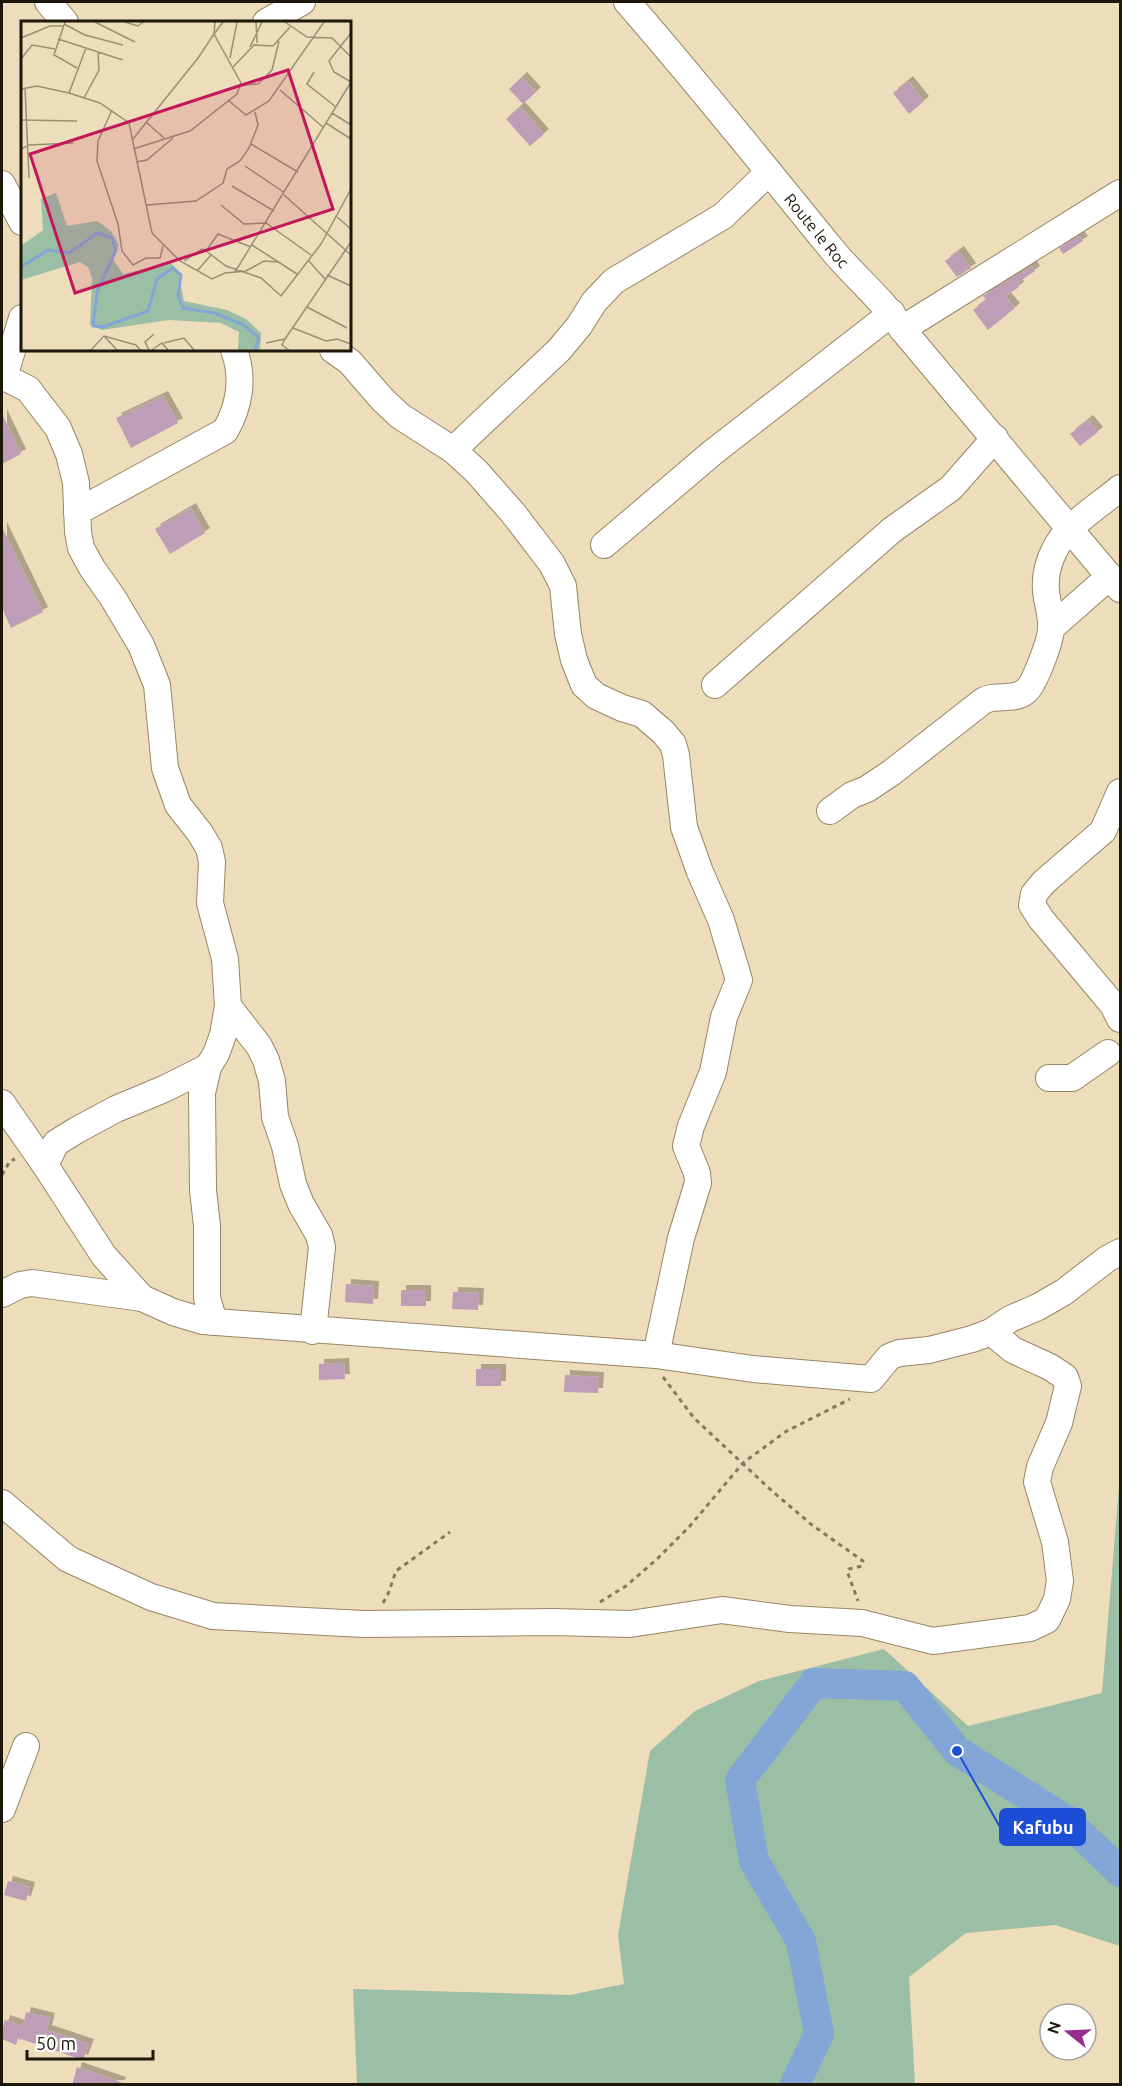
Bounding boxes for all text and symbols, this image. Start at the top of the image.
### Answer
inset map [21,21,351,351]
street label: Route le Roc [781,190,853,272]
callout: Kafubu [1000,1809,1085,1845]
text: Kafubu [1013,1817,1073,1837]
north arrow [1038,2002,1098,2062]
text: N [1043,2019,1064,2036]
scale bar [27,2023,153,2061]
text: 50 m [36,2033,76,2053]

